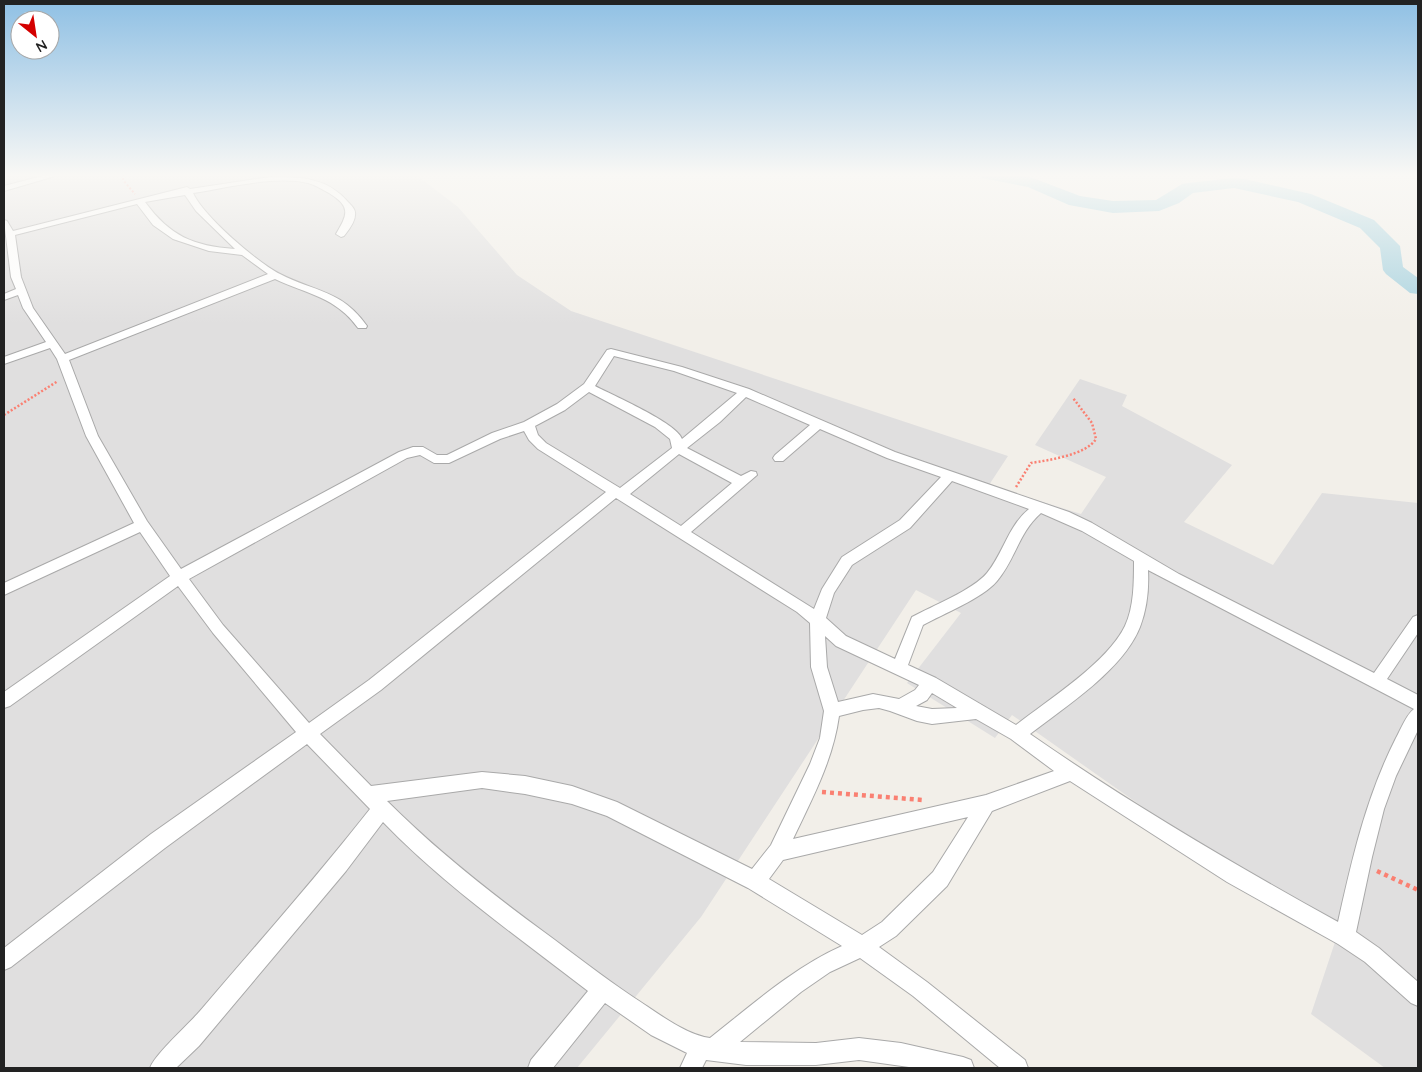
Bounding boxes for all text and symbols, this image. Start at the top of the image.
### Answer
north arrow [10,10,60,60]
text: N [33,36,50,57]

